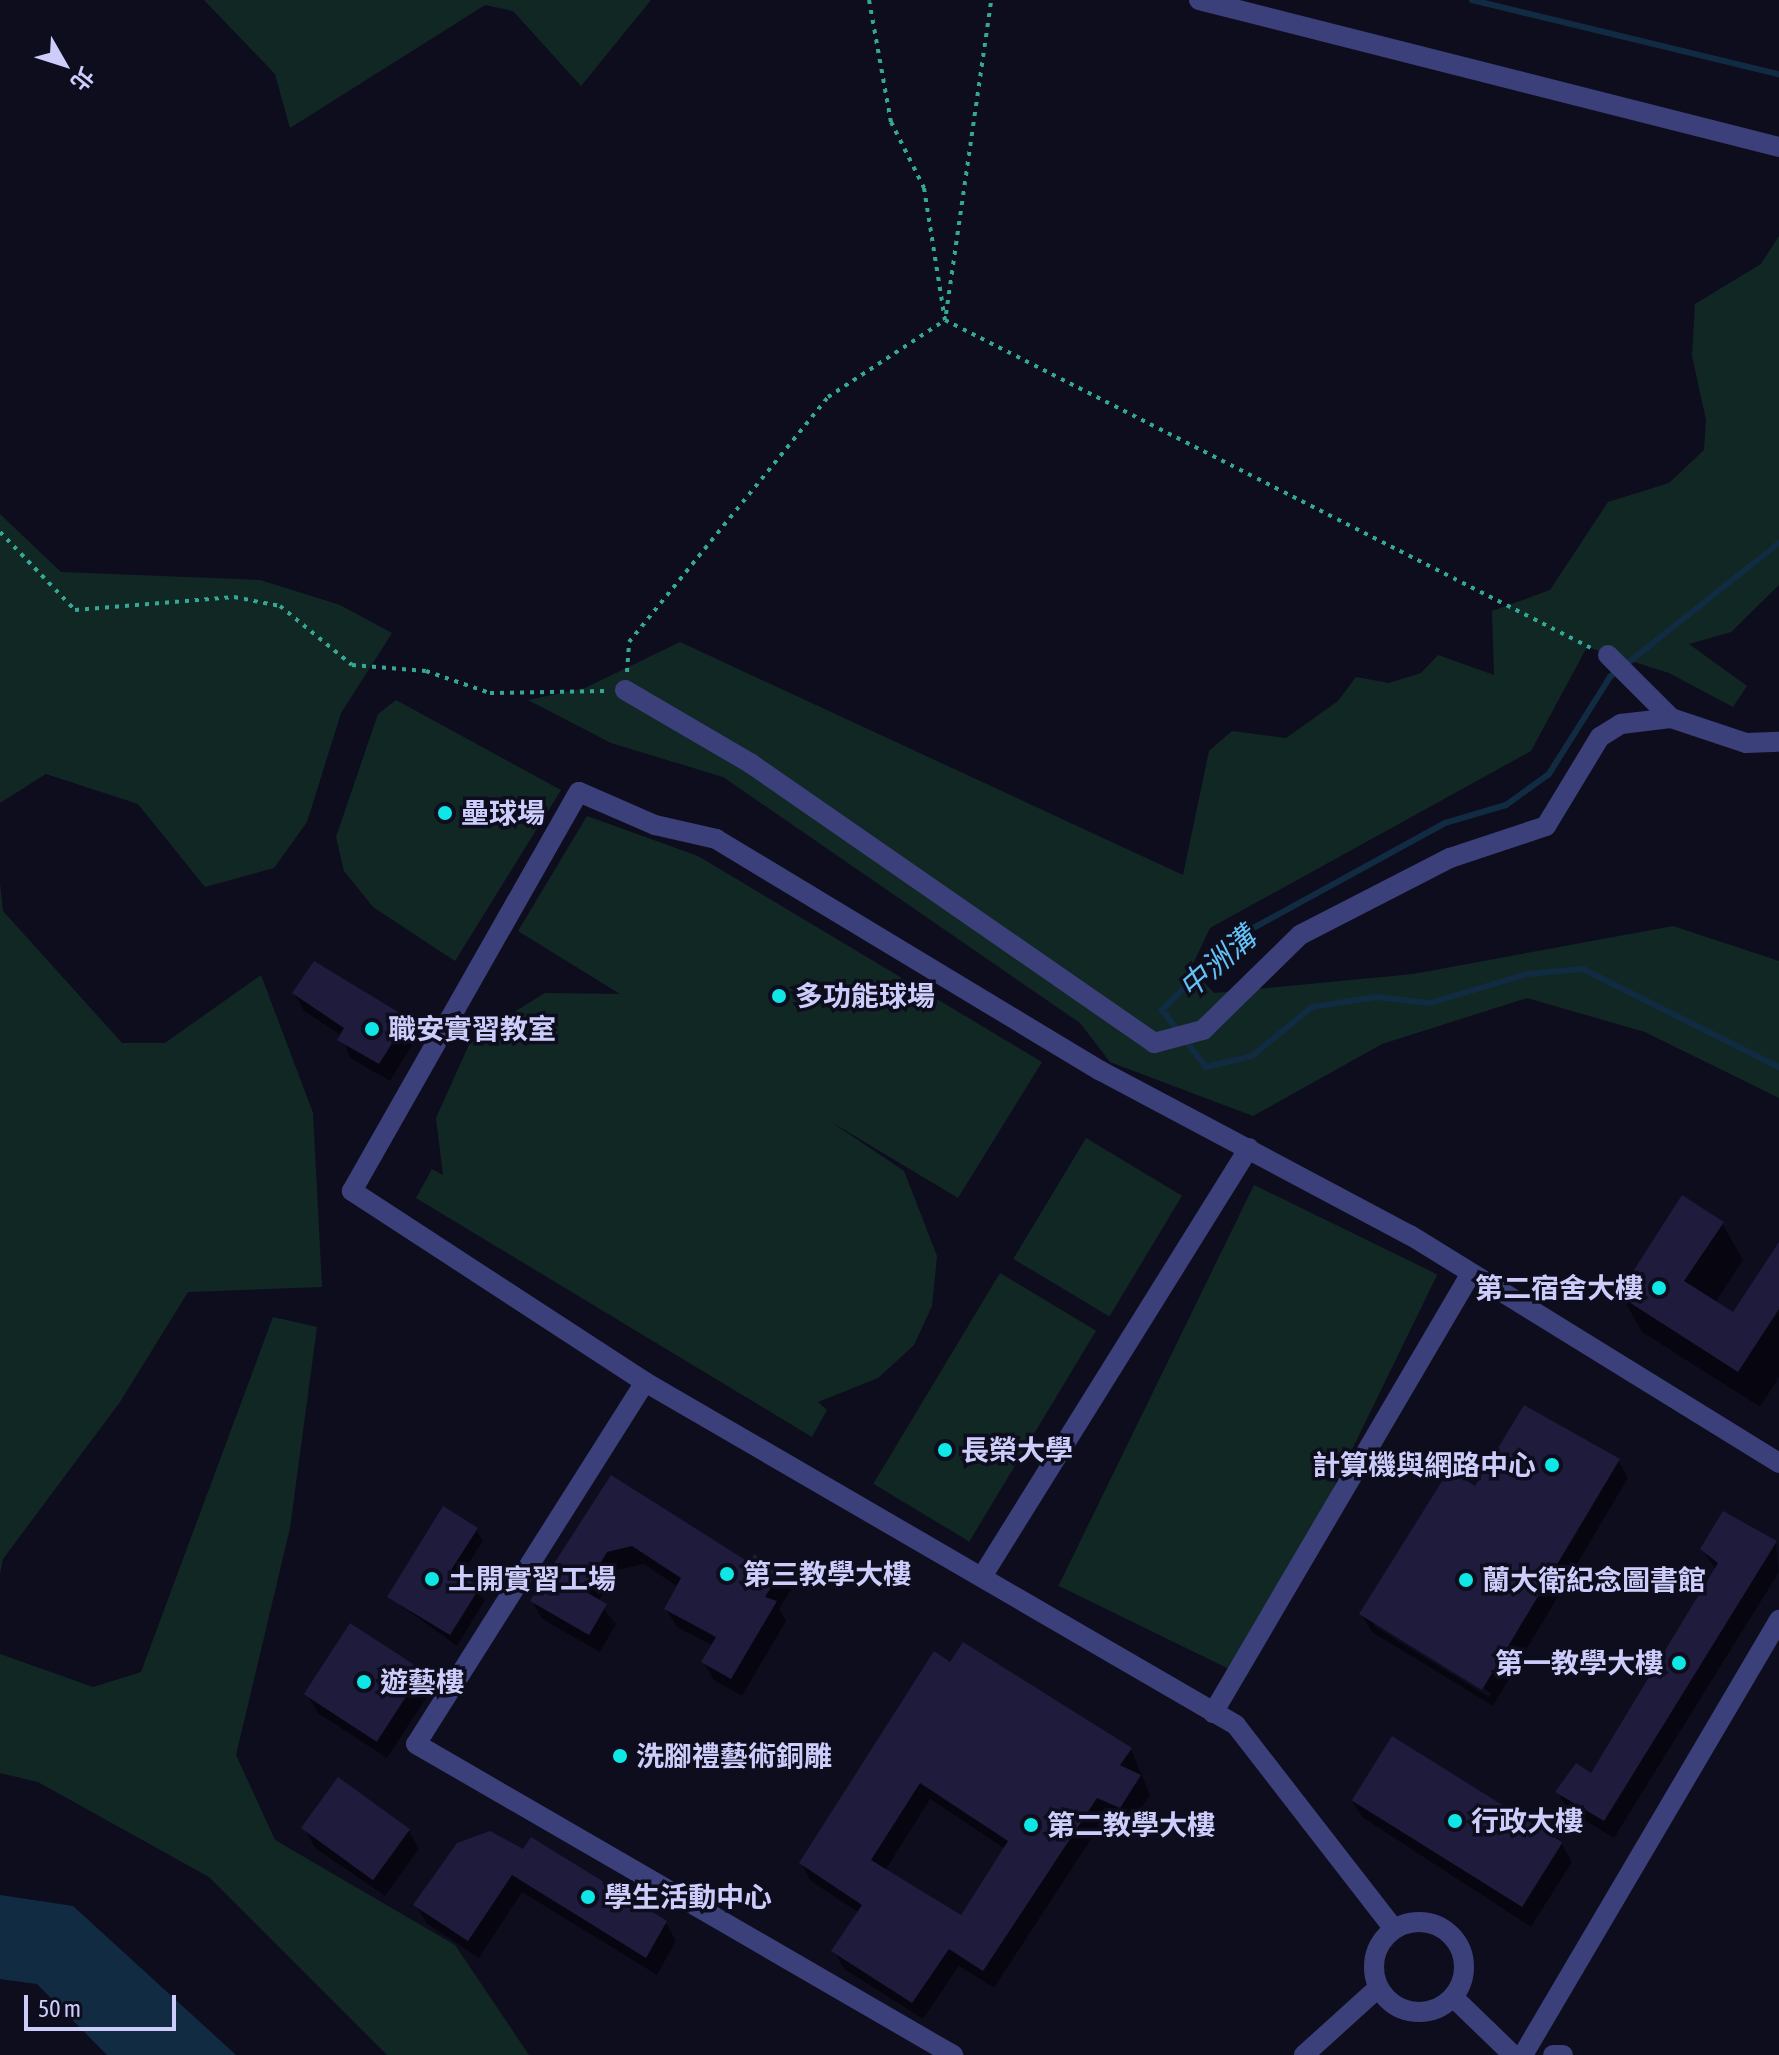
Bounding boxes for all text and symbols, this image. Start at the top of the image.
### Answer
north arrow [24,24,104,104]
text: 北 [66,62,100,96]
place label: 壘球場 [461,796,545,830]
marker: 壘球場 [436,804,454,822]
water label: 中洲溝 [1171,919,1263,1005]
place label: 多功能球場 [795,979,935,1013]
marker: 多功能球場 [770,987,788,1005]
place label: 職安實習教室 [388,1012,556,1046]
marker: 職安實習教室 [363,1020,381,1038]
place label: 第二宿舍大樓 [1475,1271,1643,1305]
marker: 第二宿舍大樓 [1650,1279,1668,1297]
place label: 長榮大學 [961,1433,1073,1467]
marker: 長榮大學 [936,1441,954,1459]
place label: 計算機與網路中心 [1312,1448,1536,1482]
marker: 計算機與網路中心 [1543,1456,1561,1474]
place label: 第三教學大樓 [743,1557,911,1591]
place label: 土開實習工場 [448,1562,616,1596]
place label: 蘭大衛紀念圖書館 [1482,1563,1706,1597]
marker: 第三教學大樓 [718,1565,736,1583]
marker: 土開實習工場 [423,1570,441,1588]
marker: 蘭大衛紀念圖書館 [1457,1571,1475,1589]
place label: 第一教學大樓 [1495,1646,1663,1680]
marker: 第一教學大樓 [1670,1654,1688,1672]
place label: 遊藝樓 [380,1665,464,1699]
marker: 遊藝樓 [355,1673,373,1691]
place label: 洗腳禮藝術銅雕 [636,1739,832,1773]
marker: 洗腳禮藝術銅雕 [611,1747,629,1765]
place label: 行政大樓 [1471,1804,1583,1838]
place label: 第二教學大樓 [1047,1808,1215,1842]
marker: 行政大樓 [1446,1812,1464,1830]
marker: 第二教學大樓 [1022,1816,1040,1834]
place label: 學生活動中心 [604,1880,772,1914]
marker: 學生活動中心 [579,1888,597,1906]
scale bar [28,1979,180,2029]
text: 50 m [38,1995,81,2022]

